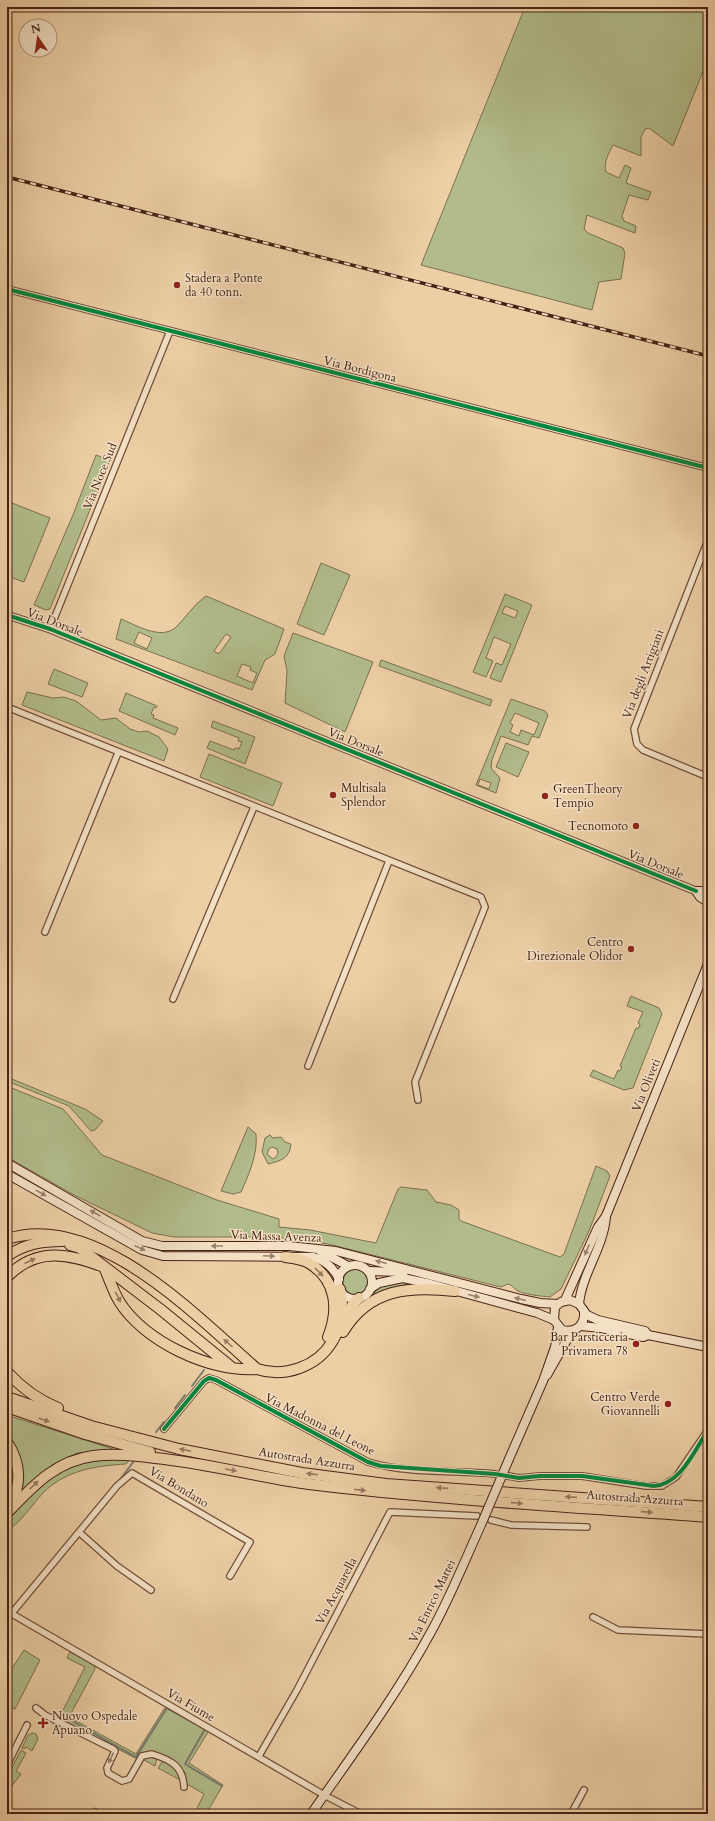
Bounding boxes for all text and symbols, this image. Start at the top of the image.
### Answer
north arrow [18,18,58,58]
text: N [30,20,43,37]
place label: Stadera a Ponte da 40 tonn. [185,270,263,300]
marker: Stadera a Ponte da 40 tonn. [172,280,182,290]
street label: Via Bordigona [322,352,399,386]
street label: Via Noce Sud [79,440,121,512]
street label: Via Dorsale [25,604,85,640]
street label: Via degli Artigiani [619,627,668,721]
street label: Via Dorsale [326,724,386,760]
place label: Multisala Splendor [341,780,387,810]
place label: GreenTheory Tempio [553,781,623,811]
marker: Multisala Splendor [328,790,338,800]
marker: GreenTheory Tempio [540,791,550,801]
place label: Tecnomoto [568,818,629,834]
marker: Tecnomoto [631,821,641,831]
street label: Via Dorsale [626,846,686,882]
place label: Centro Direzionale Olidor [527,934,624,964]
marker: Centro Direzionale Olidor [626,944,636,954]
street label: Via Oliveti [628,1055,664,1114]
one-way arrow [35,1190,47,1197]
one-way arrow [89,1210,101,1217]
street label: Via Massa Avenza [230,1226,323,1246]
one-way arrow [210,1243,223,1249]
one-way arrow [584,1244,590,1256]
one-way arrow [135,1245,146,1251]
one-way arrow [263,1252,275,1259]
one-way arrow [25,1258,36,1264]
one-way arrow [374,1258,387,1264]
one-way arrow [314,1267,324,1277]
one-way arrow [115,1291,121,1303]
one-way arrow [468,1294,481,1300]
one-way arrow [514,1295,526,1301]
place label: Bar Parsticceria Privamera 78 [550,1329,629,1359]
one-way arrow [223,1339,233,1348]
marker: Bar Parsticceria Privamera 78 [631,1339,641,1349]
street label: Via Madonna del Leone [262,1389,378,1459]
place label: Centro Verde Giovannelli [590,1389,661,1419]
marker: Centro Verde Giovannelli [663,1399,673,1409]
one-way arrow [38,1417,50,1423]
street label: Autostrada Azzurra [258,1443,357,1475]
one-way arrow [179,1447,191,1453]
street label: Via Bondano [146,1463,212,1511]
one-way arrow [225,1467,237,1473]
one-way arrow [306,1471,318,1478]
one-way arrow [30,1481,39,1490]
one-way arrow [436,1484,448,1491]
one-way arrow [354,1487,366,1493]
street label: Autostrada Azzurra [586,1487,685,1509]
one-way arrow [565,1494,577,1501]
one-way arrow [511,1499,523,1506]
one-way arrow [641,1509,653,1516]
street label: Via Acquarella [312,1554,361,1627]
street label: Via Enrico Mattei [405,1556,459,1645]
street label: Via Fiume [164,1685,218,1725]
place label: Nuovo Ospedale Apuano [52,1708,137,1738]
marker: Nuovo Ospedale Apuano [37,1717,49,1729]
one-way arrow [108,1752,114,1764]

